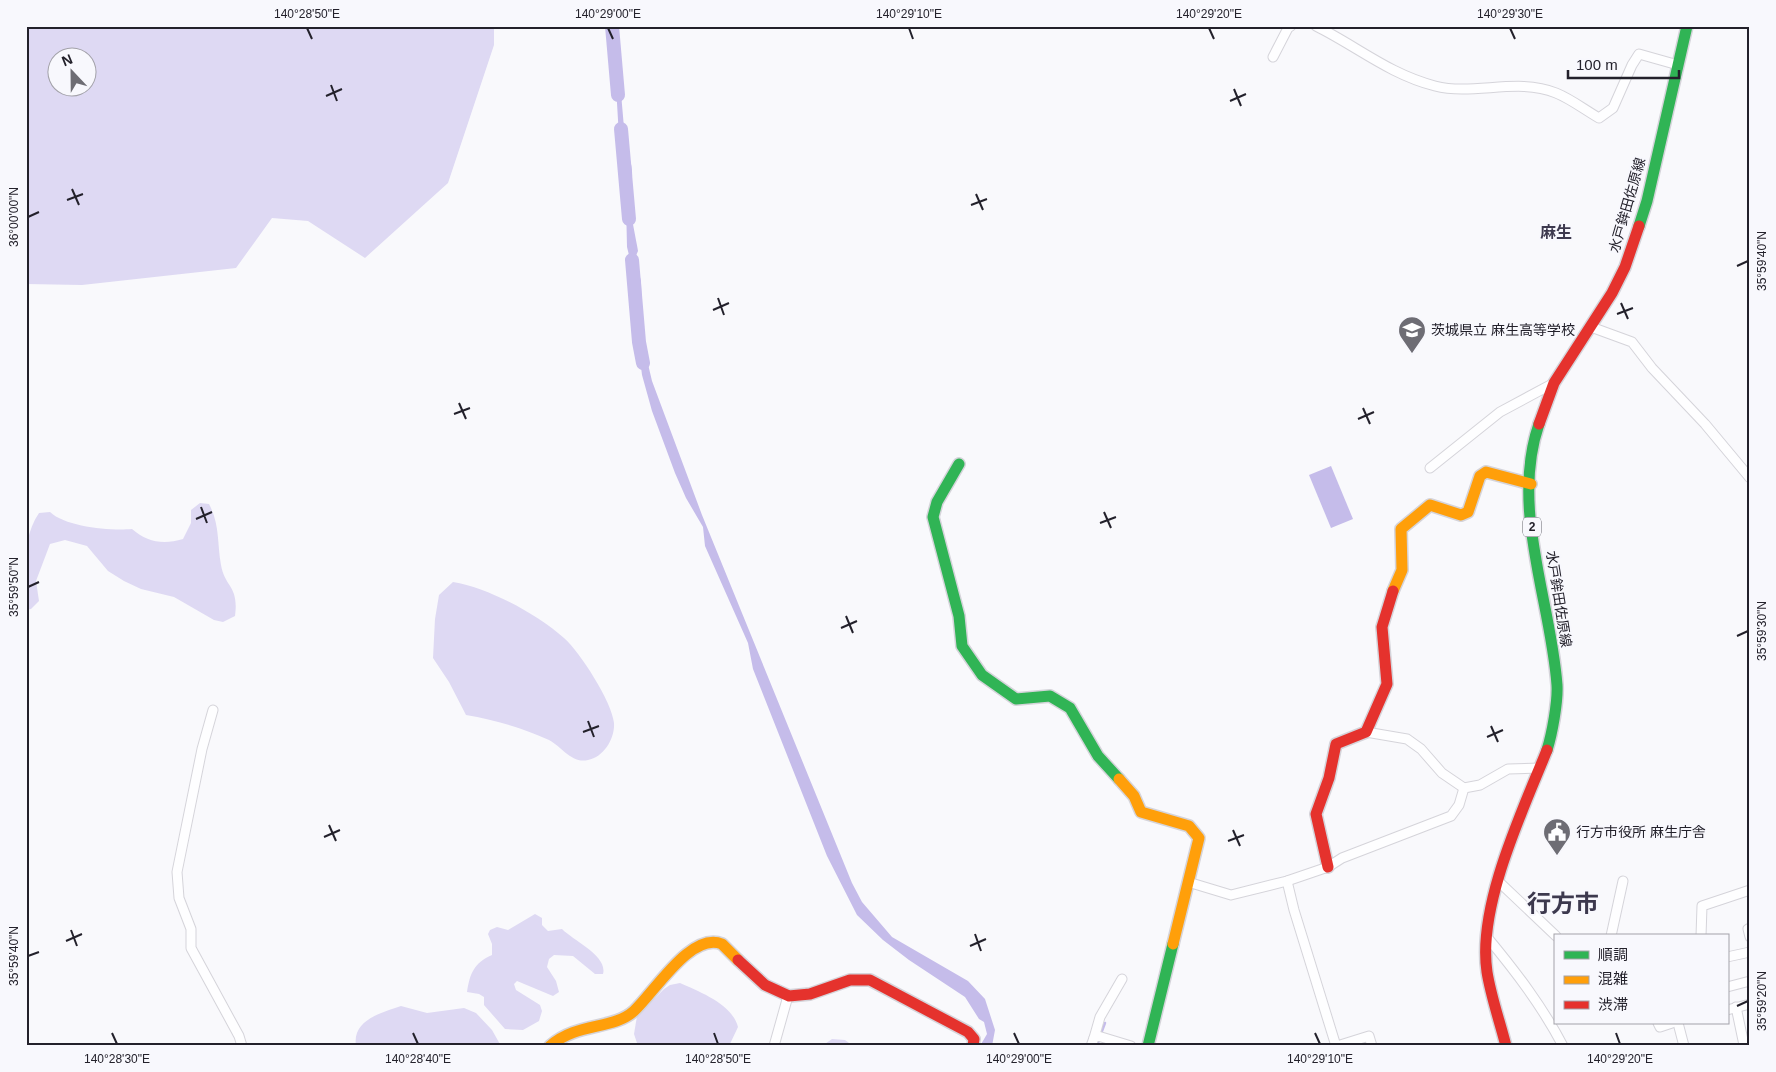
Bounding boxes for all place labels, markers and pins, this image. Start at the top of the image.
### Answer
school or university icon: 茨城県立 麻生高等学校 [1397,315,1427,354]
place label: 茨城県立 麻生高等学校 [1431,322,1575,338]
public building icon: 行方市役所 麻生庁舎 [1542,817,1572,856]
place label: 行方市役所 麻生庁舎 [1576,824,1706,840]

